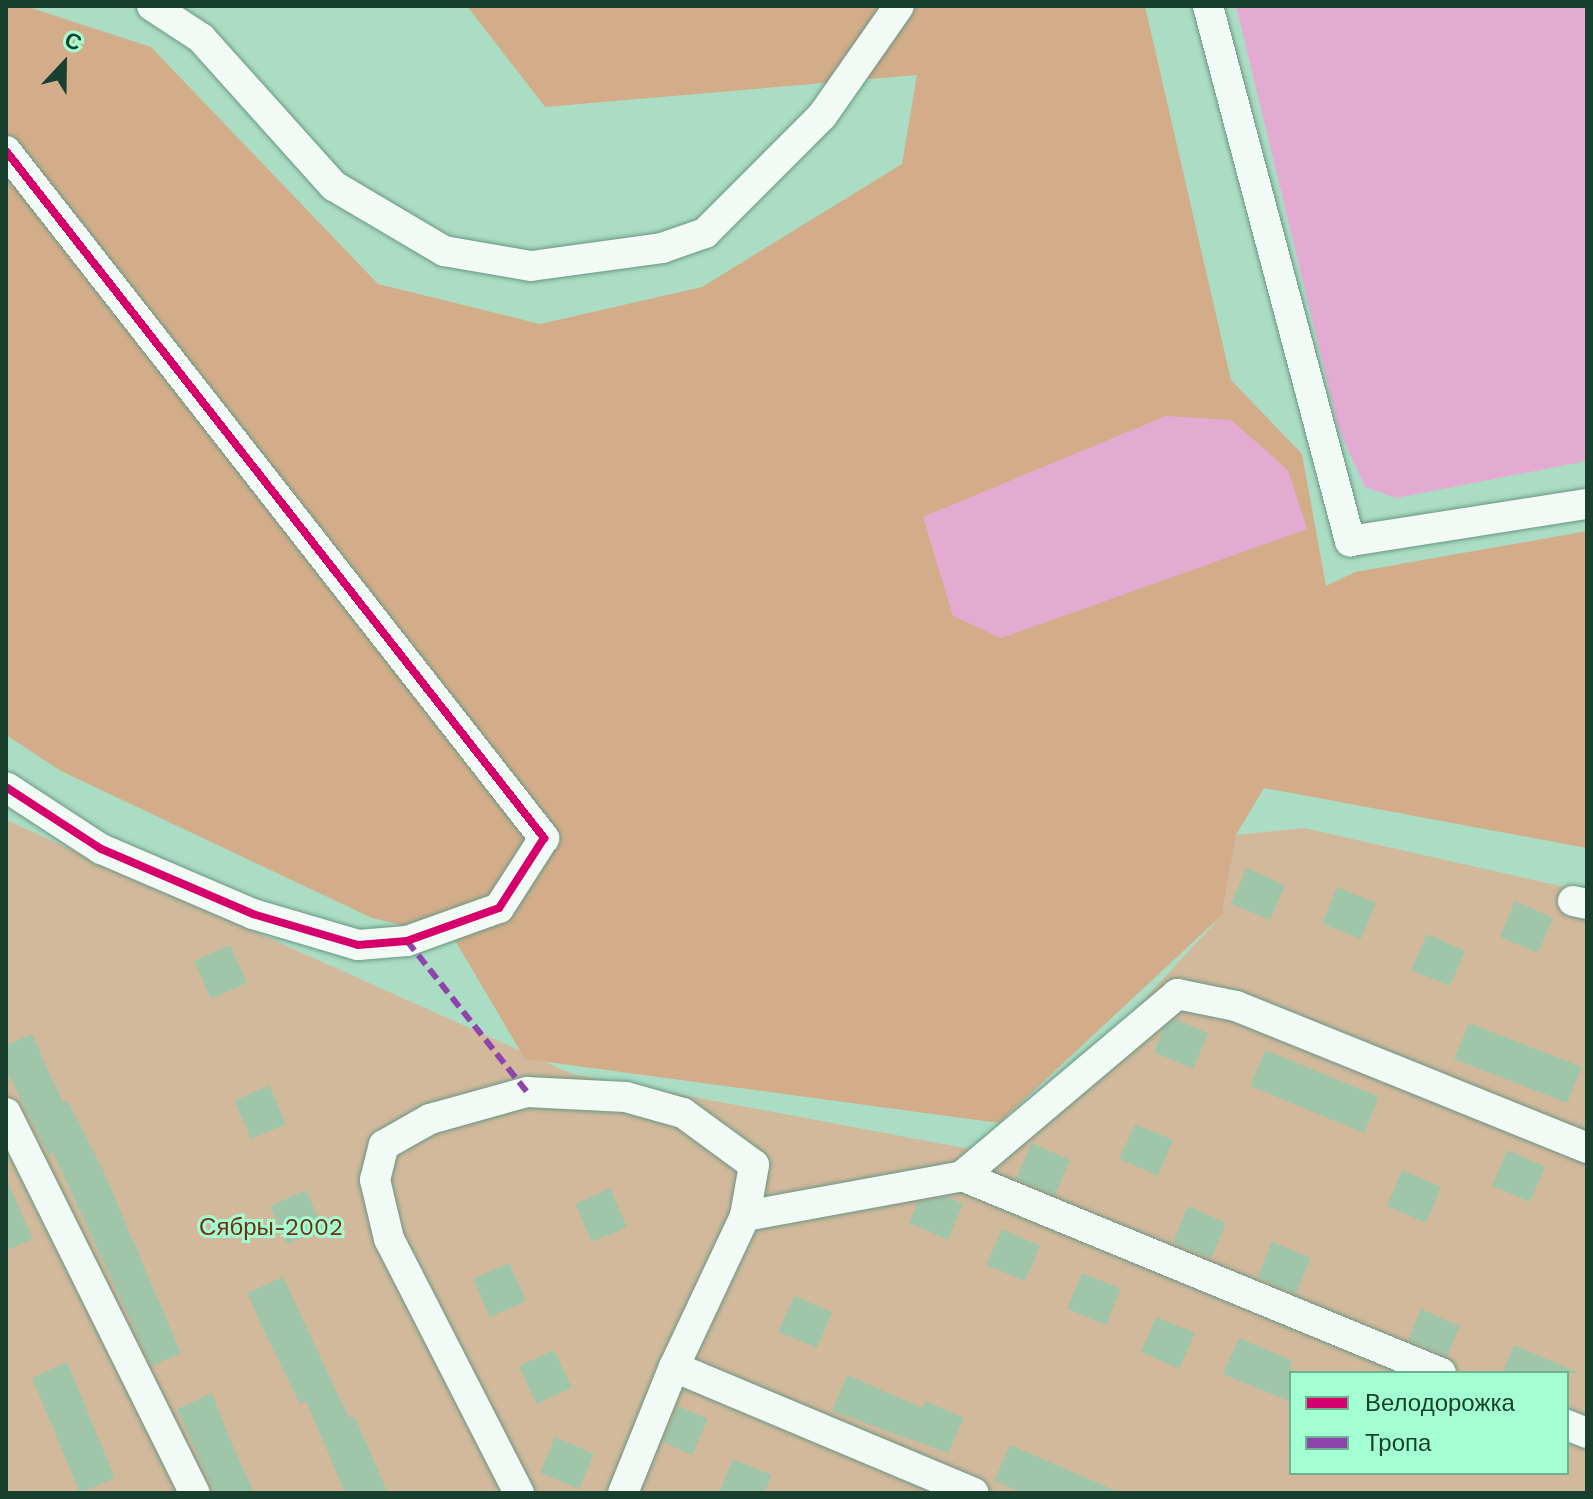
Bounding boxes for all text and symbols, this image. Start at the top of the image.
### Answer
north arrow [24,24,104,104]
text: С [61,27,85,56]
park label: Сябры-2002 [199,1214,343,1242]
legend [1289,1371,1569,1475]
text: Велодорожка [1365,1389,1515,1417]
text: Тропа [1365,1429,1431,1457]

